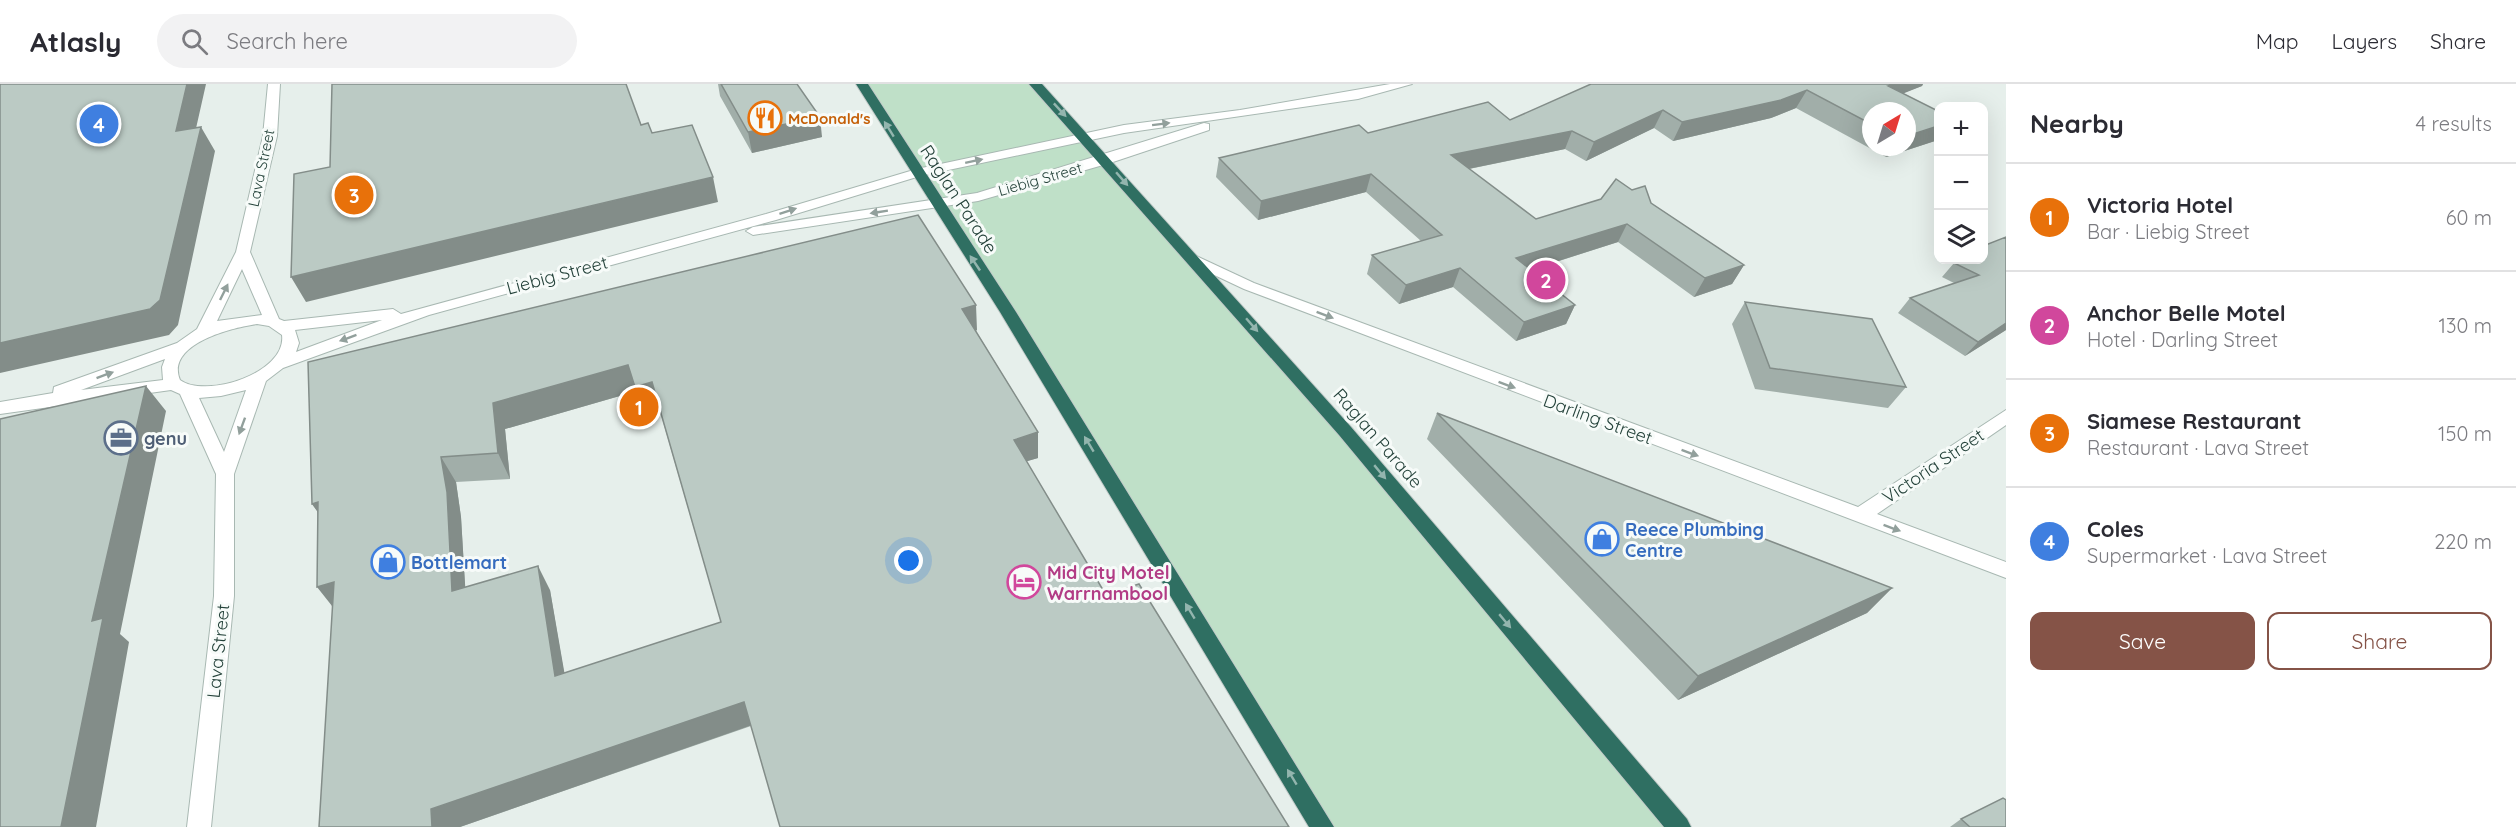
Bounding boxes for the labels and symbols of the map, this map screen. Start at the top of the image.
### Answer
restaurant icon: McDonald's [747,100,783,136]
pin: 4 [80,102,118,147]
one-way arrow [1052,102,1066,116]
north arrow [1862,102,1916,156]
place label: McDonald's [788,109,870,128]
one-way arrow [1152,119,1171,129]
one-way arrow [884,121,895,137]
street label: Lava Street [243,127,279,209]
street label: Raglan Parade [915,140,1003,258]
one-way arrow [965,155,983,165]
street label: Liebig Street [996,158,1084,200]
one-way arrow [1115,171,1128,186]
pin: 3 [334,172,374,218]
one-way arrow [779,206,797,216]
one-way arrow [870,207,889,216]
street label: Liebig Street [504,250,610,300]
one-way arrow [969,256,981,272]
pin: 2 [1526,258,1566,302]
one-way arrow [219,283,228,300]
one-way arrow [1316,311,1334,321]
one-way arrow [1245,317,1258,332]
one-way arrow [339,334,357,344]
one-way arrow [96,369,114,379]
one-way arrow [1498,380,1516,390]
street label: Raglan Parade [1328,383,1428,493]
pin: 1 [620,384,658,430]
street label: Darling Street [1540,389,1656,449]
one-way arrow [236,417,246,435]
office icon: genu [103,420,139,456]
street label: Victoria Street [1878,424,1988,508]
place label: genu [144,427,187,450]
one-way arrow [1083,436,1094,452]
one-way arrow [1681,448,1699,458]
one-way arrow [1373,464,1386,479]
place label: Reece Plumbing Centre [1625,518,1764,562]
shop icon: Reece Plumbing Centre [1584,521,1620,557]
one-way arrow [1884,524,1902,534]
shop icon: Bottlemart [370,544,406,580]
your location [894,546,923,575]
place label: Bottlemart [411,551,507,574]
place label: Mid City Motel Warrnambool [1047,561,1170,605]
hotel icon: Mid City Motel Warrnambool [1006,564,1042,600]
street label: Lava Street [202,603,234,699]
one-way arrow [1185,603,1196,619]
one-way arrow [1499,613,1512,629]
one-way arrow [1286,769,1297,785]

